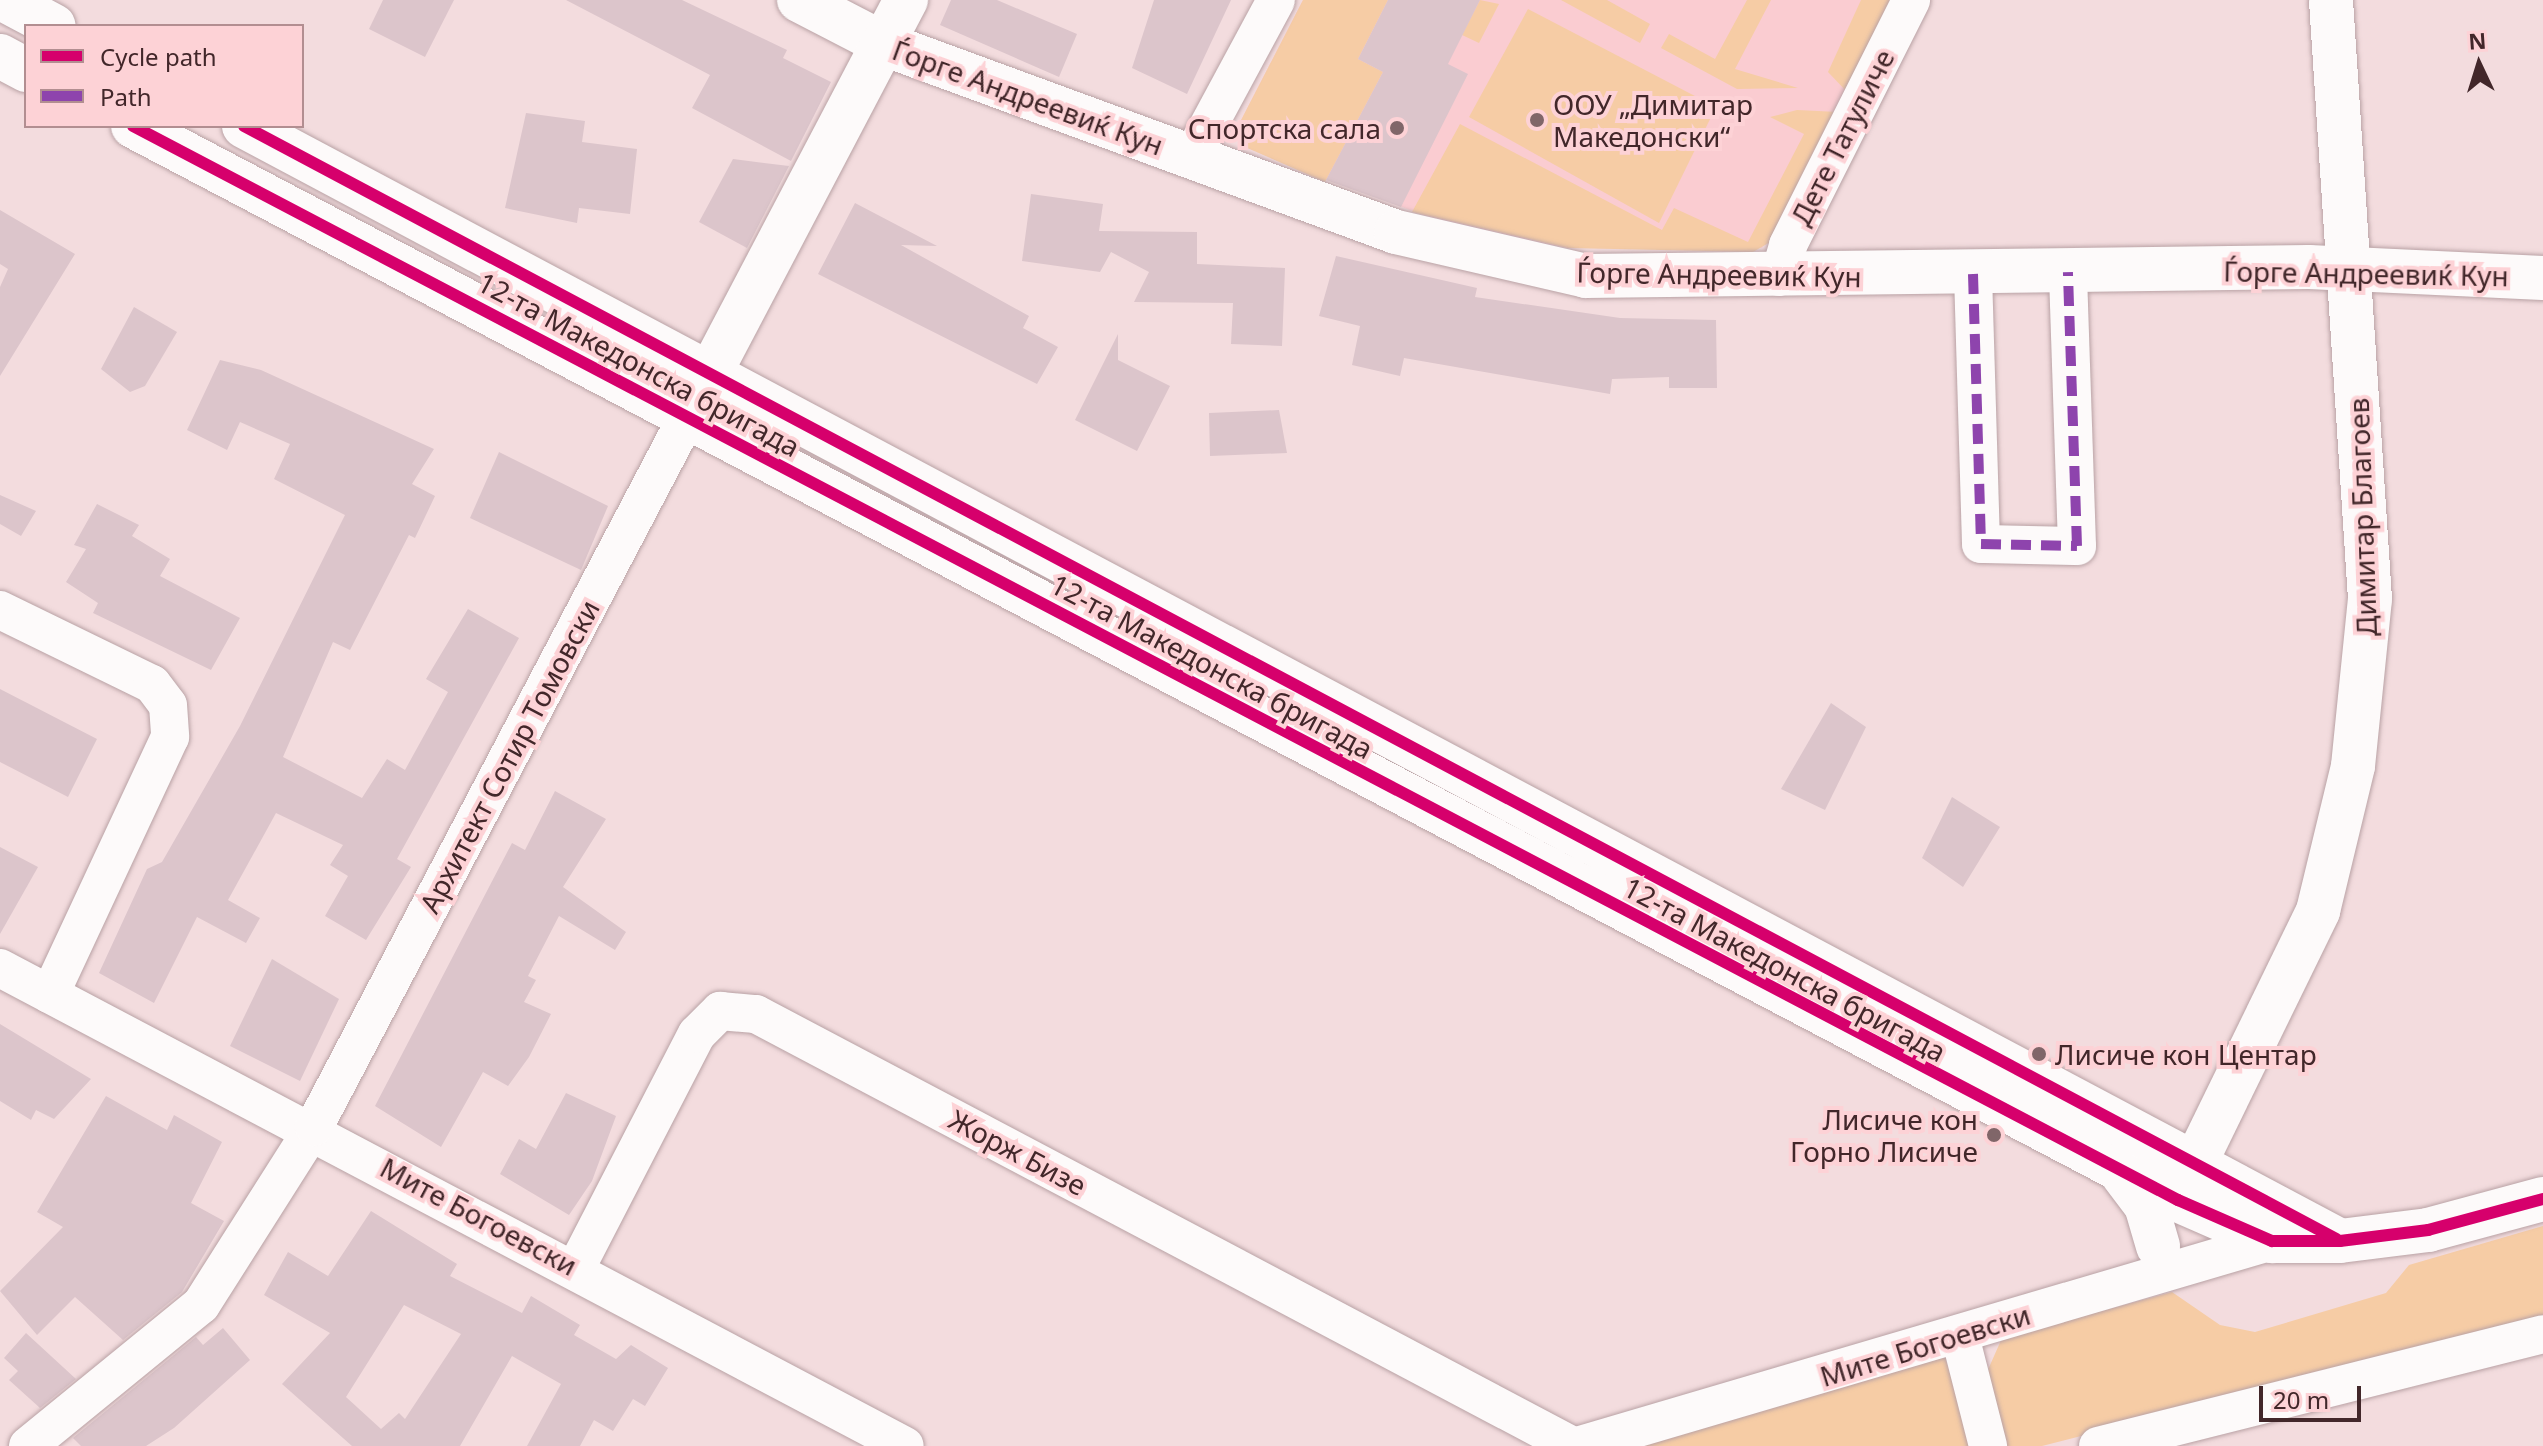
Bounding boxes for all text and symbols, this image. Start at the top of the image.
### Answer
legend [24,24,304,128]
north arrow [2439,24,2519,104]
text: N [2467,24,2487,56]
street label: Ѓорге Андреевиќ Кун [888,32,1168,162]
text: Cycle path [100,40,217,73]
street label: Дете Татуличе [1783,44,1901,230]
text: Path [100,80,151,113]
place label: ООУ „Димитар Македонски“ [1553,87,1753,153]
place label: Спортска сала [1188,111,1381,145]
marker: ООУ „Димитар Македонски“ [1528,111,1546,129]
marker: Спортска сала [1388,119,1406,137]
street label: Ѓорге Андреевиќ Кун [2223,254,2509,292]
street label: Ѓорге Андреевиќ Кун [1576,255,1862,293]
street label: 12-та Македонска бригада [472,265,806,463]
street label: Димитар Благоев [2341,397,2383,637]
street label: 12-та Македонска бригада [1045,567,1379,765]
street label: Архитект Сотир Томовски [412,594,606,918]
street label: 12-та Македонска бригада [1618,870,1952,1068]
place label: Лисиче кон Центар [2055,1037,2317,1071]
marker: Лисиче кон Центар [2030,1045,2048,1063]
street label: Жорж Бизе [944,1102,1092,1202]
place label: Лисиче кон Горно Лисиче [1790,1102,1978,1168]
marker: Лисиче кон Горно Лисиче [1985,1126,2003,1144]
street label: Мите Богоевски [375,1150,583,1282]
street label: Мите Богоевски [1816,1297,2034,1393]
scale bar [2263,1370,2365,1420]
text: 20 m [2273,1383,2329,1416]

